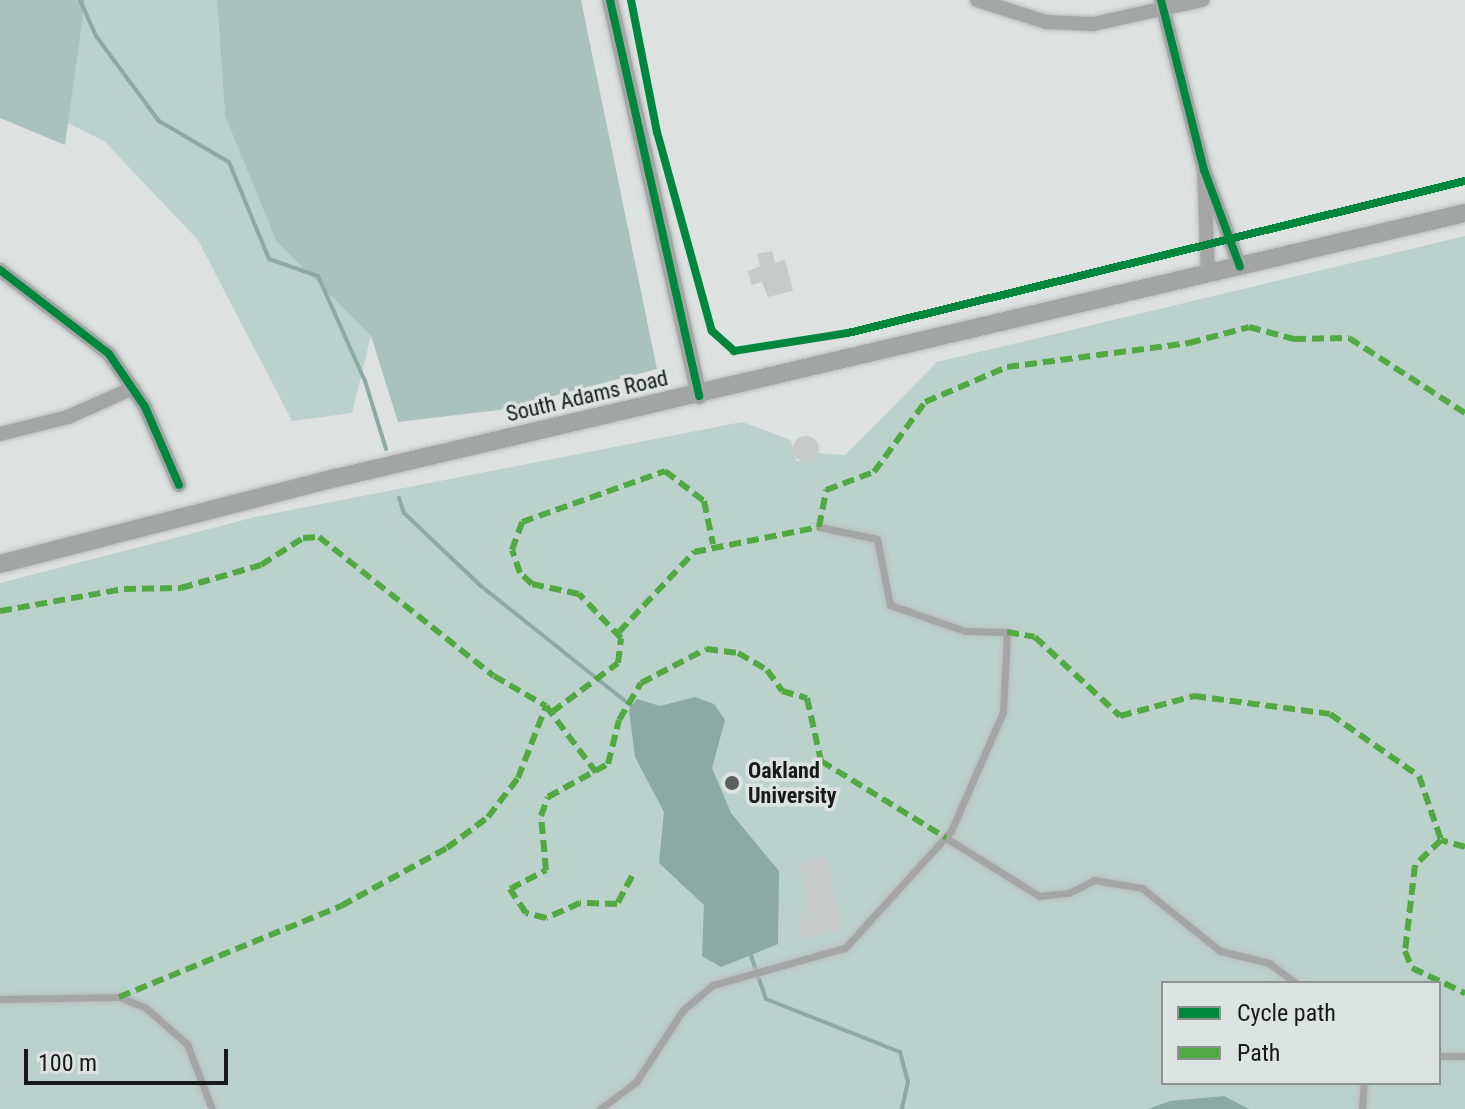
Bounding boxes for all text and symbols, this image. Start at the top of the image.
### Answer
street label: South Adams Road [504,365,670,427]
place label: Oakland University [748,757,837,808]
marker: Oakland University [723,774,741,792]
legend [1161,981,1441,1085]
text: Cycle path [1237,999,1336,1027]
scale bar [28,1033,232,1083]
text: Path [1237,1039,1280,1067]
text: 100 m [38,1049,97,1077]

